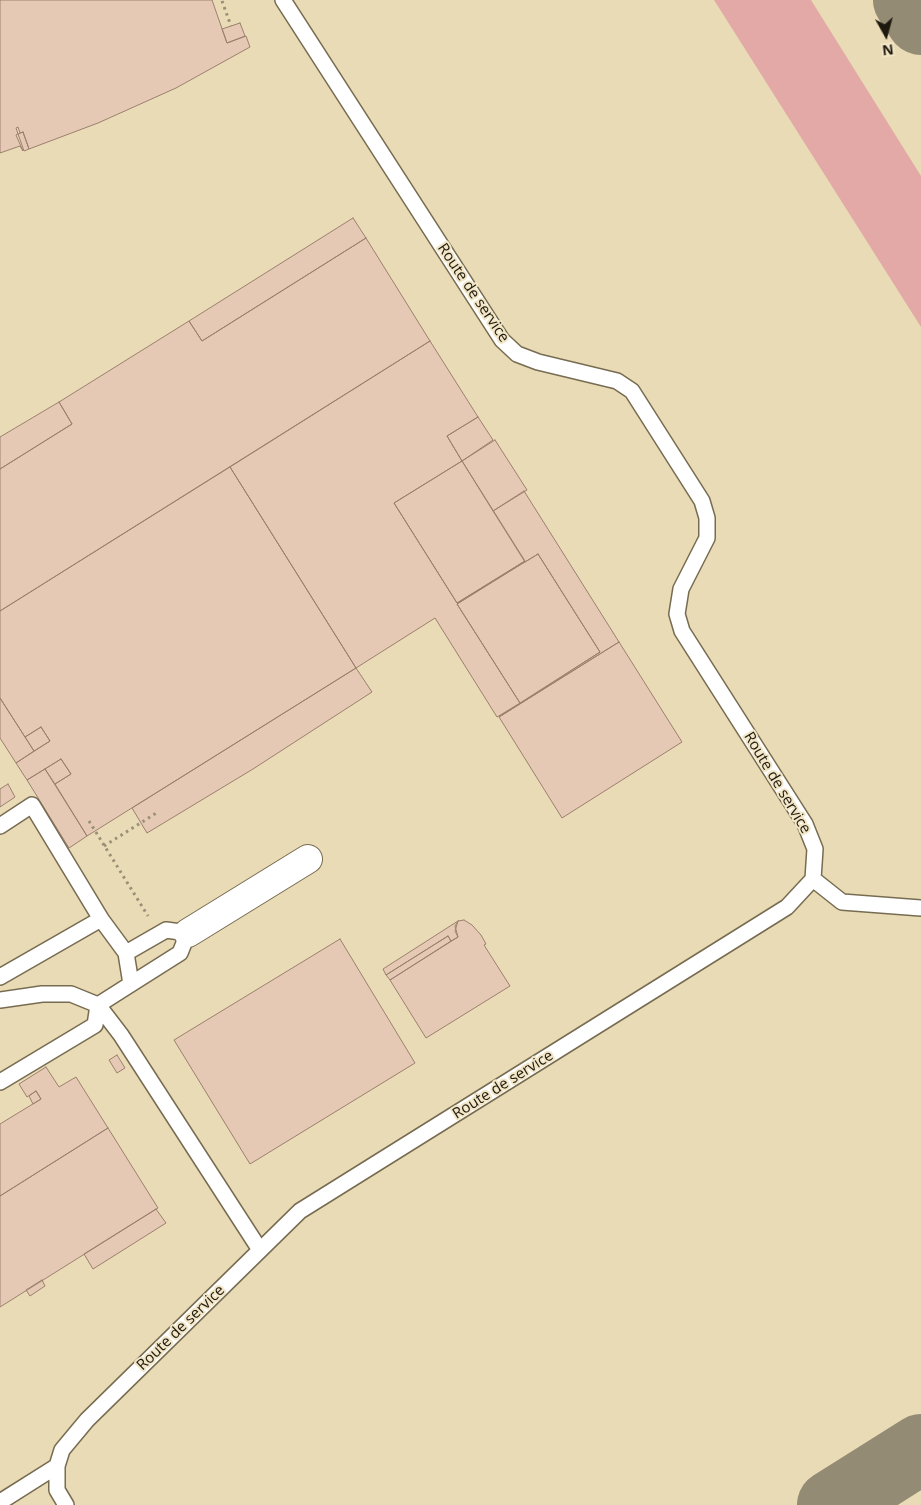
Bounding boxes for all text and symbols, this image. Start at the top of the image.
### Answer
north arrow [861,10,911,60]
text: N [881,40,895,61]
street label: Route de service [433,240,513,346]
street label: Route de service [740,729,814,837]
street label: Route de service [449,1047,557,1123]
street label: Route de service [133,1282,229,1374]

